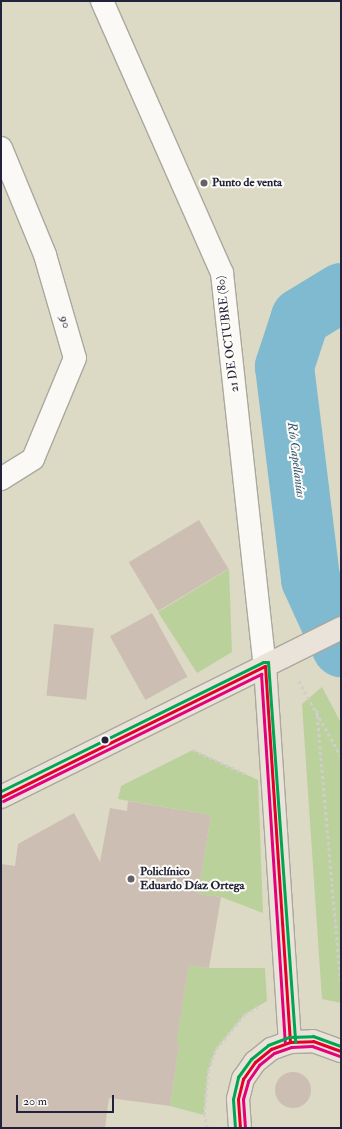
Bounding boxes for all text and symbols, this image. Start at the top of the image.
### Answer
place label: Punto de venta [212,176,282,190]
marker: Punto de venta [199,178,209,188]
street label: 21 DE OCTUBRE (80) [214,275,242,393]
street label: 90 [56,314,74,330]
water label: Río Capellanías [284,421,308,499]
unlabelled marker [100,735,110,745]
place label: Policlínico Eduardo Díaz Ortega [140,865,245,893]
marker: Policlínico Eduardo Díaz Ortega [125,873,137,885]
scale bar [18,1087,116,1113]
text: 20 m [23,1094,47,1109]

